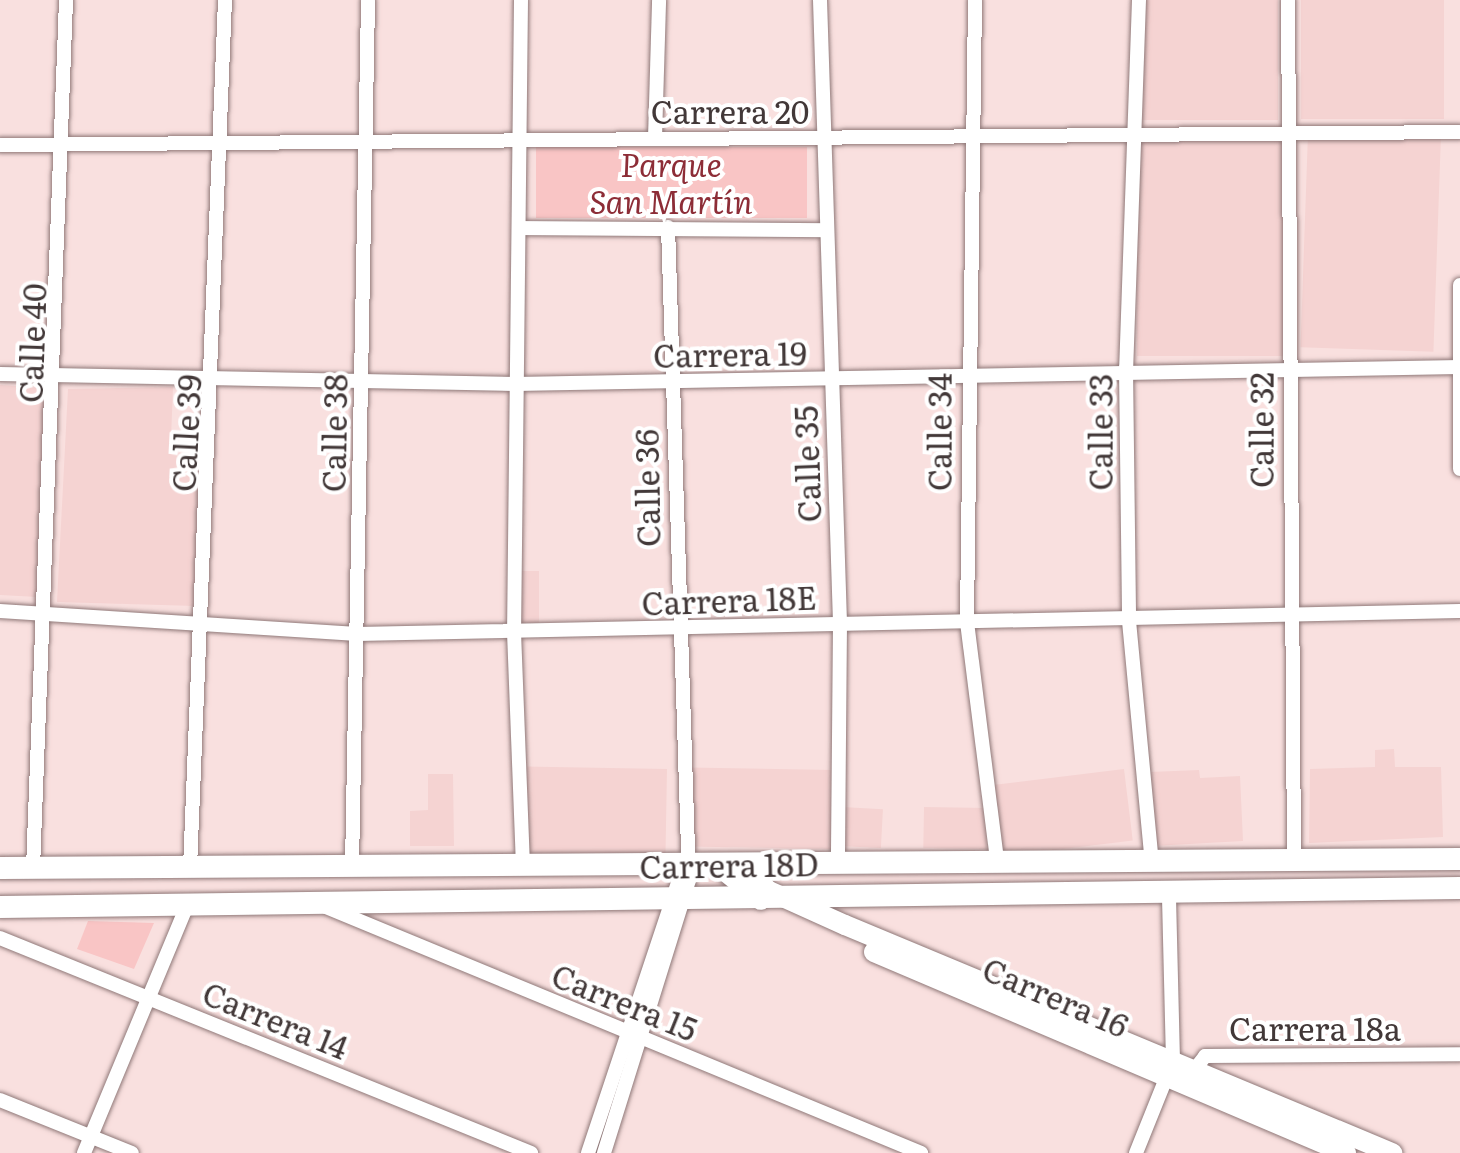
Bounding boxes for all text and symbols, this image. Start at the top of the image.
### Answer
street label: Carrera 20 [651,91,809,129]
park label: Parque San Martín [590,145,752,220]
street label: Calle 40 [10,283,52,403]
street label: Carrera 19 [653,332,807,374]
street label: Calle 32 [1241,372,1279,488]
street label: Calle 39 [163,373,207,493]
street label: Calle 38 [313,373,353,493]
street label: Calle 34 [919,373,957,491]
street label: Calle 33 [1080,373,1118,491]
street label: Calle 35 [785,405,827,523]
street label: Calle 36 [626,429,666,547]
street label: Carrera 18E [641,577,817,621]
street label: Carrera 18D [639,843,819,885]
street label: Carrera 16 [978,948,1134,1044]
street label: Carrera 15 [547,954,703,1048]
street label: Carrera 14 [198,972,354,1066]
street label: Carrera 18a [1229,1008,1401,1046]

